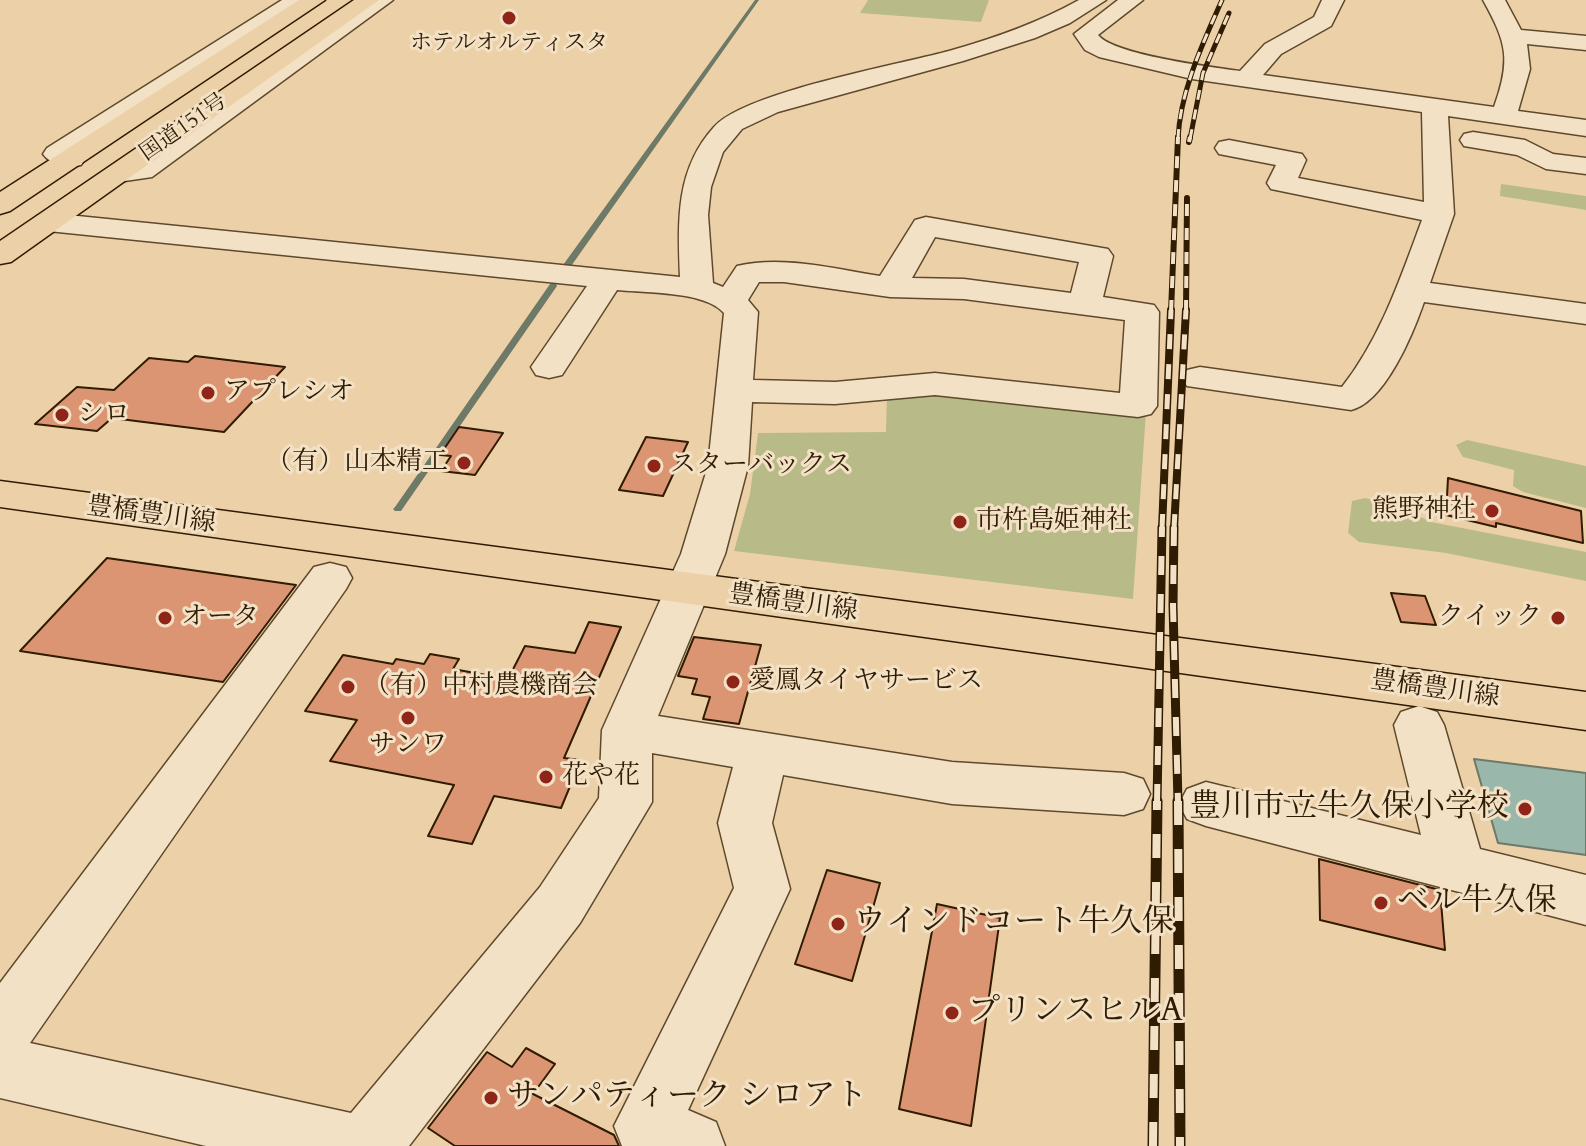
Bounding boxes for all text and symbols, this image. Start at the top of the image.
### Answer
marker: ホテルオルティスタ [500,9,518,27]
place label: ホテルオルティスタ [410,31,608,57]
street label: 国道151号 [136,89,232,167]
place label: アプレシオ [224,377,354,409]
marker: アプレシオ [199,384,217,402]
place label: シロ [78,399,130,431]
marker: シロ [53,406,71,424]
place label: （有）山本精工 [266,447,448,479]
place label: スターバックス [670,450,852,482]
marker: （有）山本精工 [455,454,473,472]
marker: スターバックス [645,457,663,475]
street label: 豊橋豊川線 [84,492,218,540]
place label: 熊野神社 [1372,495,1476,527]
marker: 熊野神社 [1483,502,1501,520]
place label: 市杵島姫神社 [976,506,1132,538]
marker: 市杵島姫神社 [951,513,969,531]
street label: 豊橋豊川線 [726,580,860,628]
place label: オータ [181,602,259,634]
place label: クイック [1438,602,1542,634]
marker: オータ [156,609,174,627]
marker: クイック [1549,609,1567,627]
place label: 愛鳳タイヤサービス [749,666,983,698]
street label: 豊橋豊川線 [1368,666,1502,714]
place label: （有）中村農機商会 [364,671,598,703]
marker: 愛鳳タイヤサービス [724,673,742,691]
marker: （有）中村農機商会 [339,678,357,696]
marker: サンワ [399,709,417,727]
place label: サンワ [369,730,447,762]
place label: 花や花 [562,761,640,793]
marker: 花や花 [537,768,555,786]
place label: 豊川市立牛久保小学校 [1189,790,1509,828]
marker: 豊川市立牛久保小学校 [1516,800,1534,818]
place label: ベル牛久保 [1397,884,1557,922]
marker: ベル牛久保 [1372,894,1390,912]
place label: ウインドコート牛久保 [854,905,1174,943]
marker: ウインドコート牛久保 [829,915,847,933]
place label: プリンスヒルA [968,994,1183,1032]
marker: プリンスヒルA [943,1004,961,1022]
place label: サンパティーク シロアト [507,1079,868,1117]
marker: サンパティーク シロアト [482,1089,500,1107]

